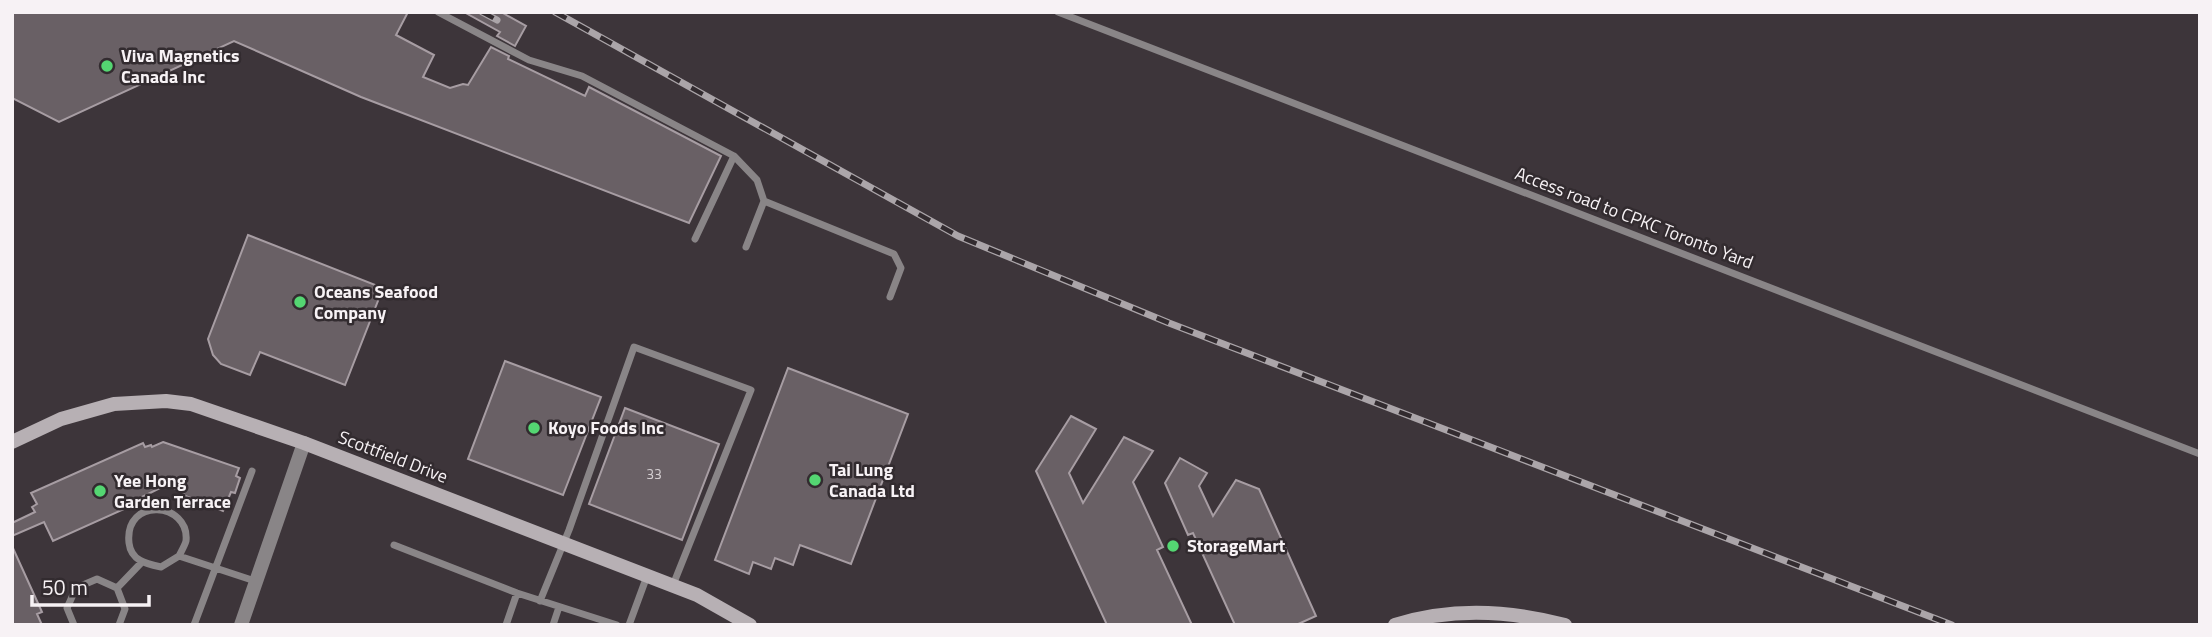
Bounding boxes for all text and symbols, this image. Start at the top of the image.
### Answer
place label: Viva Magnetics Canada Inc [121,42,240,90]
marker: Viva Magnetics Canada Inc [99,58,115,74]
street label: Access road to CPKC Toronto Yard [1511,160,1757,276]
place label: Oceans Seafood Company [314,278,438,326]
marker: Oceans Seafood Company [292,294,308,310]
place label: Koyo Foods Inc [548,414,664,441]
marker: Koyo Foods Inc [526,420,542,436]
street label: Scottfield Drive [334,423,452,490]
place label: Tai Lung Canada Ltd [829,456,915,504]
house number: 33 [646,463,662,484]
place label: Yee Hong Garden Terrace [114,467,231,515]
marker: Tai Lung Canada Ltd [807,472,823,488]
marker: Yee Hong Garden Terrace [92,483,108,499]
place label: StorageMart [1187,532,1286,559]
marker: StorageMart [1165,538,1181,554]
scale bar [32,564,149,608]
text: 50 m [42,571,88,603]

